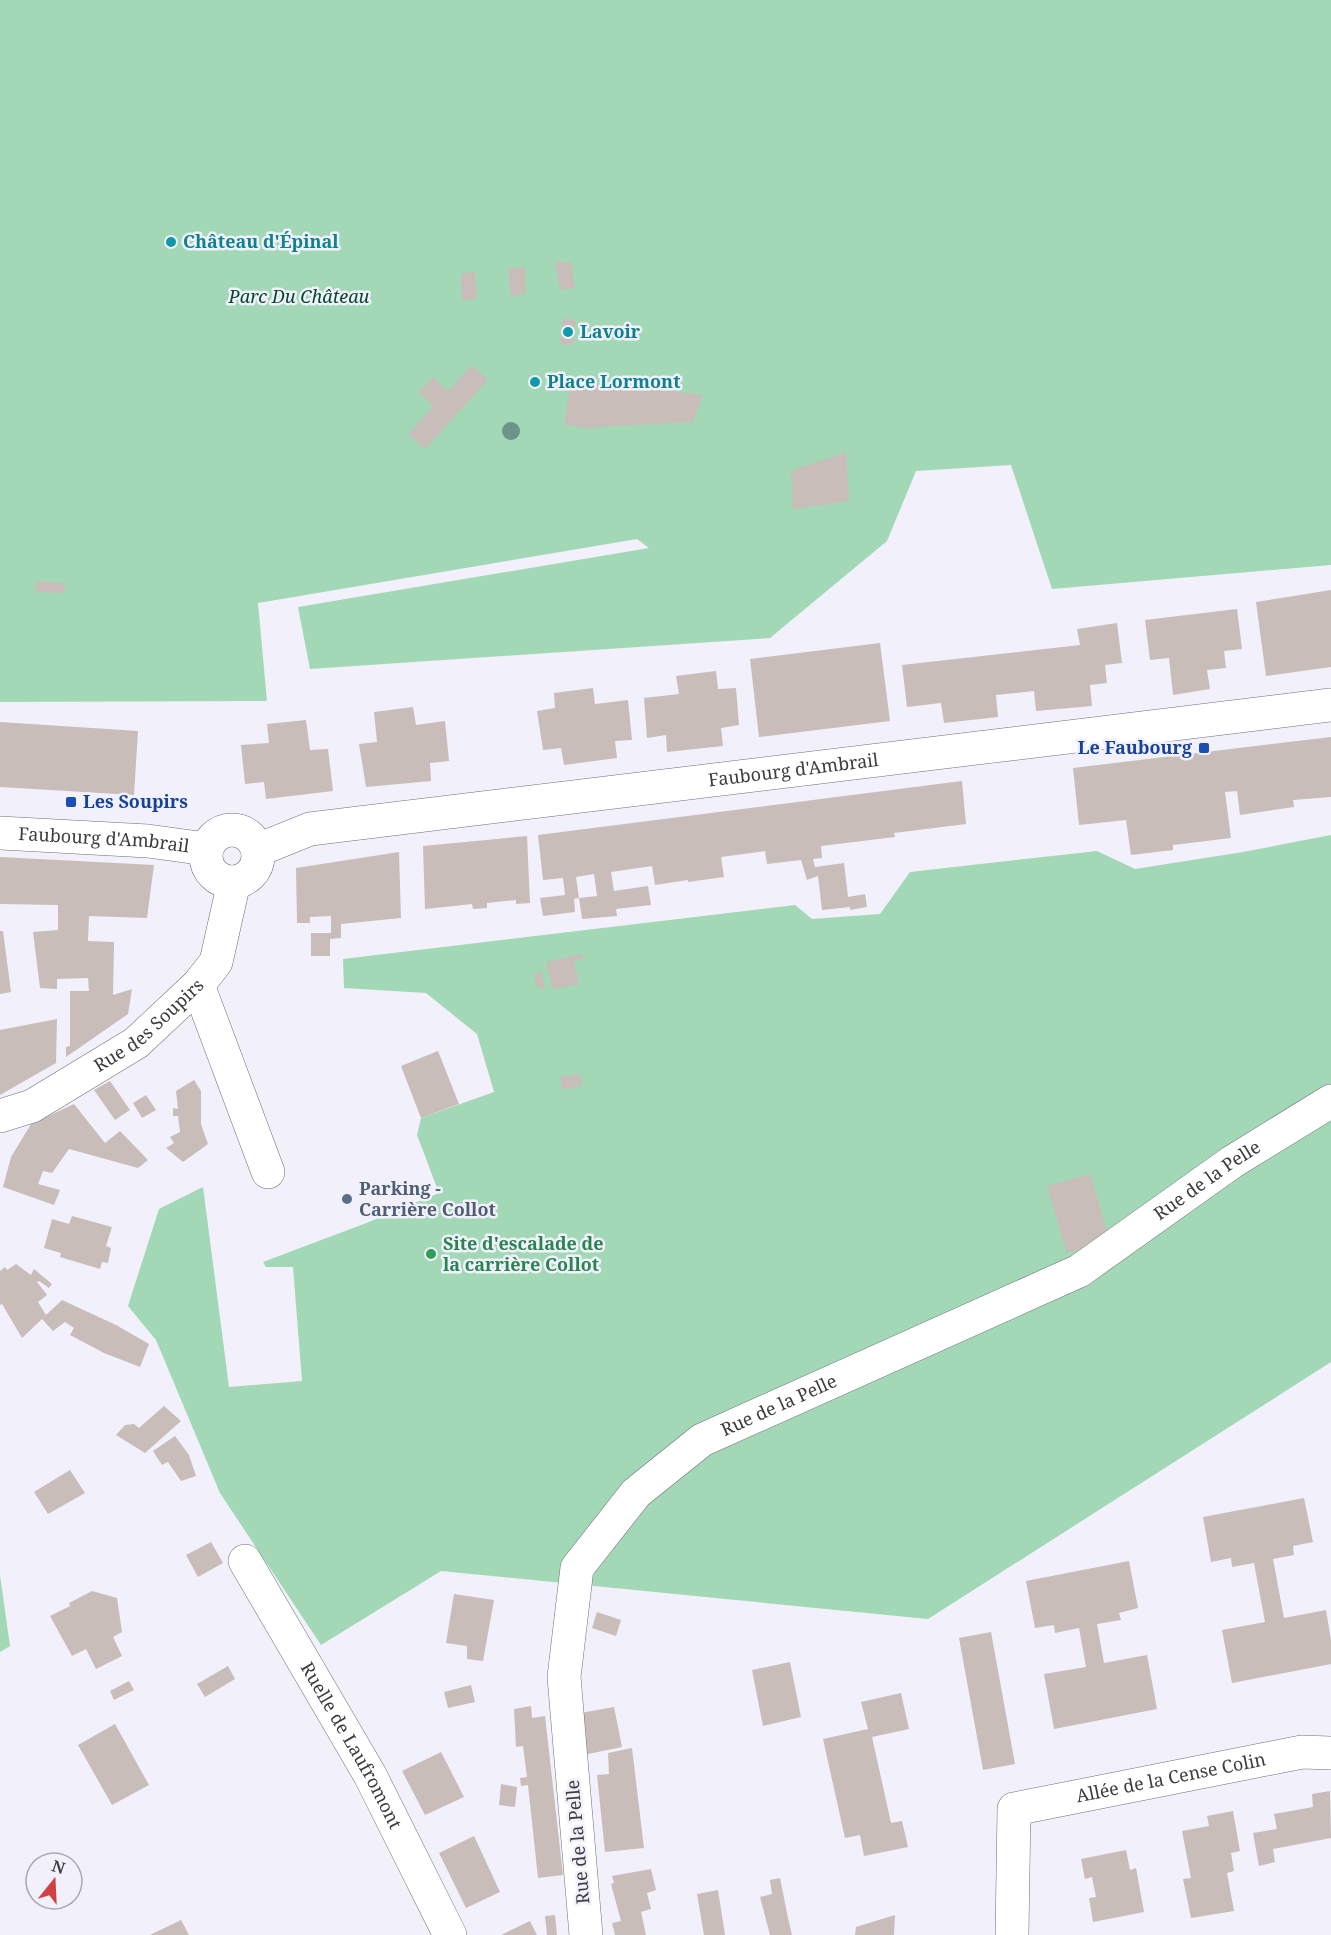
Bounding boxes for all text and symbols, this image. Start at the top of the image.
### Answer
place label: Château d'Épinal [183,229,339,253]
marker: Château d'Épinal [164,235,178,249]
park label: Parc Du Château [228,284,370,308]
place label: Lavoir [580,319,641,343]
marker: Lavoir [561,325,575,339]
place label: Place Lormont [547,369,680,393]
marker: Place Lormont [528,375,542,389]
place label: Le Faubourg [1078,735,1193,759]
marker: Le Faubourg [1197,741,1211,755]
street label: Faubourg d'Ambrail [707,747,880,792]
place label: Les Soupirs [83,789,188,813]
marker: Les Soupirs [64,795,78,809]
street label: Faubourg d'Ambrail [18,821,191,858]
street label: Rue des Soupirs [89,973,208,1077]
street label: Rue de la Pelle [1149,1134,1265,1225]
place label: Parking - Carrière Collot [359,1176,496,1221]
marker: Parking - Carrière Collot [340,1192,354,1206]
place label: Site d'escalade de la carrière Collot [443,1231,604,1276]
marker: Site d'escalade de la carrière Collot [424,1247,438,1261]
street label: Rue de la Pelle [717,1368,840,1441]
street label: Ruelle de Laufromont [296,1657,408,1833]
street label: Allée de la Cense Colin [1074,1746,1268,1807]
street label: Rue de la Pelle [560,1779,594,1905]
north arrow [24,1851,84,1911]
text: N [49,1854,68,1879]

